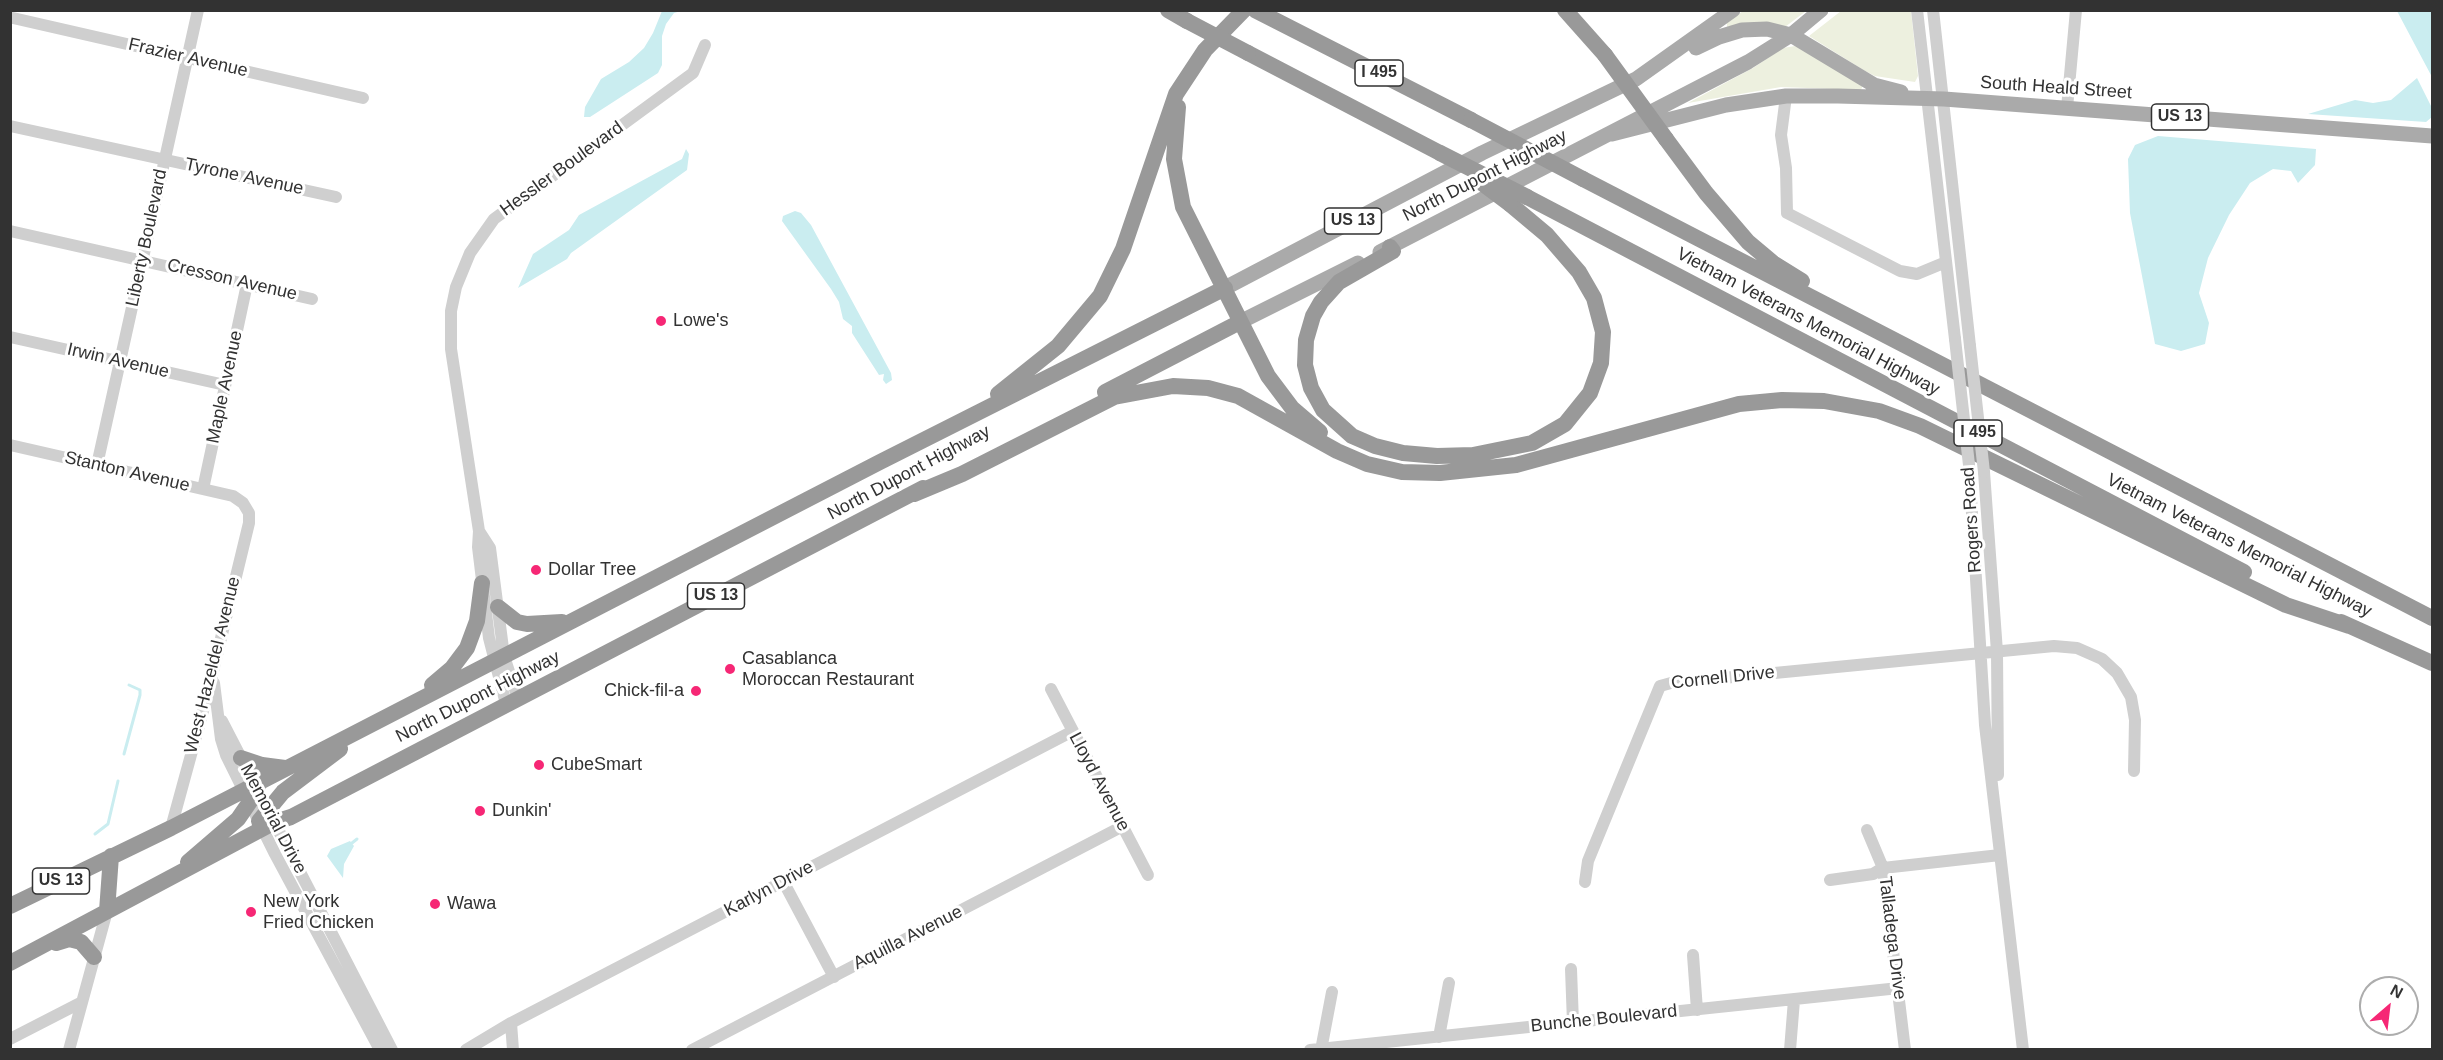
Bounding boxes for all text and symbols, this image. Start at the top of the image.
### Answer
street label: Frazier Avenue [126,34,250,82]
road number: I 495 [1355,60,1403,86]
street label: South Heald Street [1979,72,2133,104]
road number: US 13 [2152,104,2208,130]
street label: Hessler Boulevard [496,117,628,221]
street label: North Dupont Highway [1399,125,1571,227]
street label: Tyrone Avenue [183,154,305,200]
street label: Liberty Boulevard [122,167,172,309]
road number: US 13 [1324,208,1382,234]
street label: Vietnam Veterans Memorial Highway [1673,243,1943,401]
street label: Cresson Avenue [165,255,299,305]
place label: Lowe's [673,310,728,332]
marker: Lowe's [654,314,668,328]
street label: Maple Avenue [203,329,247,445]
street label: Irwin Avenue [65,339,171,383]
road number: I 495 [1954,420,2002,446]
street label: North Dupont Highway [824,421,994,525]
street label: Stanton Avenue [62,447,192,497]
street label: Rogers Road [1958,466,1986,574]
street label: Vietnam Veterans Memorial Highway [2103,469,2375,623]
place label: Dollar Tree [548,559,636,581]
marker: Dollar Tree [529,563,543,577]
street label: West Hazeldel Avenue [181,574,245,756]
road number: US 13 [688,583,744,609]
street label: North Dupont Highway [392,646,564,748]
place label: Casablanca Moroccan Restaurant [742,648,914,690]
marker: Casablanca Moroccan Restaurant [723,662,737,676]
street label: Cornell Drive [1670,662,1776,694]
place label: Chick-fil-a [604,680,684,702]
marker: Chick-fil-a [689,684,703,698]
street label: Lloyd Avenue [1064,729,1134,835]
place label: CubeSmart [551,754,642,776]
marker: CubeSmart [532,758,546,772]
street label: Memorial Drive [235,761,311,877]
place label: Dunkin' [492,800,551,822]
marker: Dunkin' [473,804,487,818]
street label: Karlyn Drive [721,856,817,922]
road number: US 13 [32,868,90,894]
street label: Talladega Drive [1874,875,1910,1001]
place label: New York Fried Chicken [263,891,374,934]
place label: Wawa [447,893,496,915]
marker: Wawa [428,897,442,911]
street label: Aquilla Avenue [850,901,966,975]
marker: New York Fried Chicken [244,905,258,919]
north arrow [2359,976,2419,1036]
text: N [2388,981,2406,1002]
street label: Bunche Boulevard [1530,1001,1678,1037]

